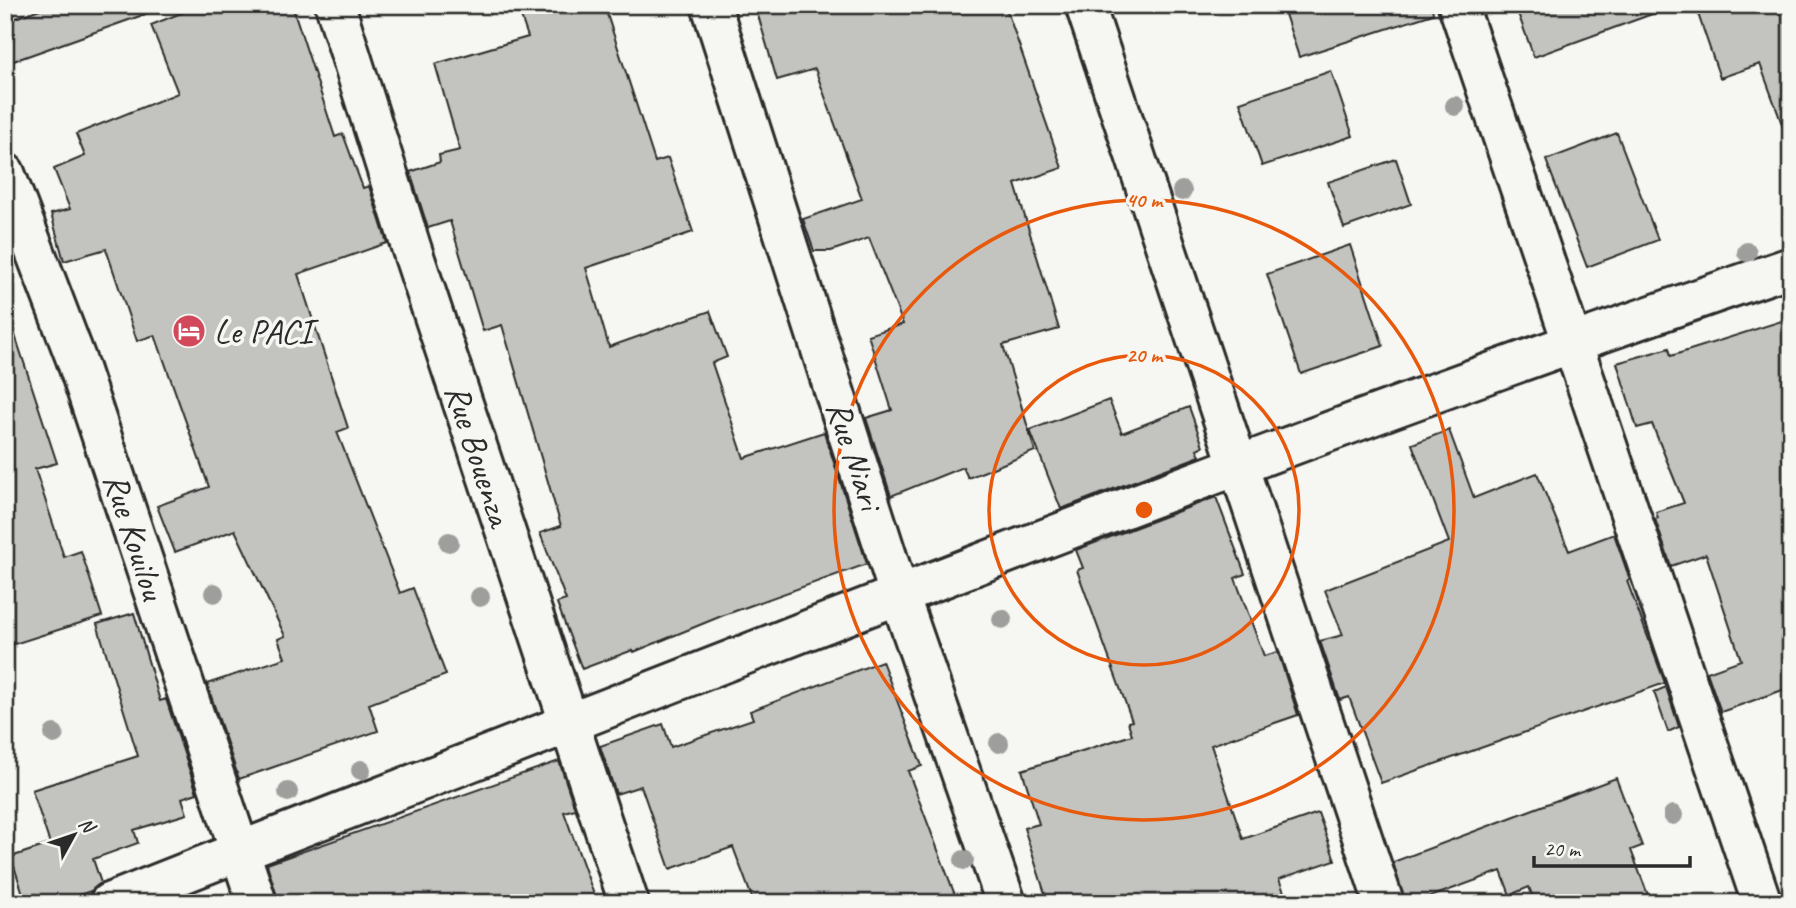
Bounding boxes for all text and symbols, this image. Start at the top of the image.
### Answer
text: 40 m [1126,187,1164,213]
place label: Le PACI [214,309,319,354]
hotel icon: Le PACI [170,312,208,350]
text: 20 m [1126,342,1164,368]
street label: Rue Bouenza [435,379,523,534]
street label: Rue Niari [816,395,895,519]
street label: Rue Kouilou [93,467,177,607]
centre of rings [1132,498,1156,522]
north arrow [38,800,108,870]
text: N [73,812,101,839]
scale bar [1534,824,1689,868]
text: 20 m [1544,836,1582,862]

